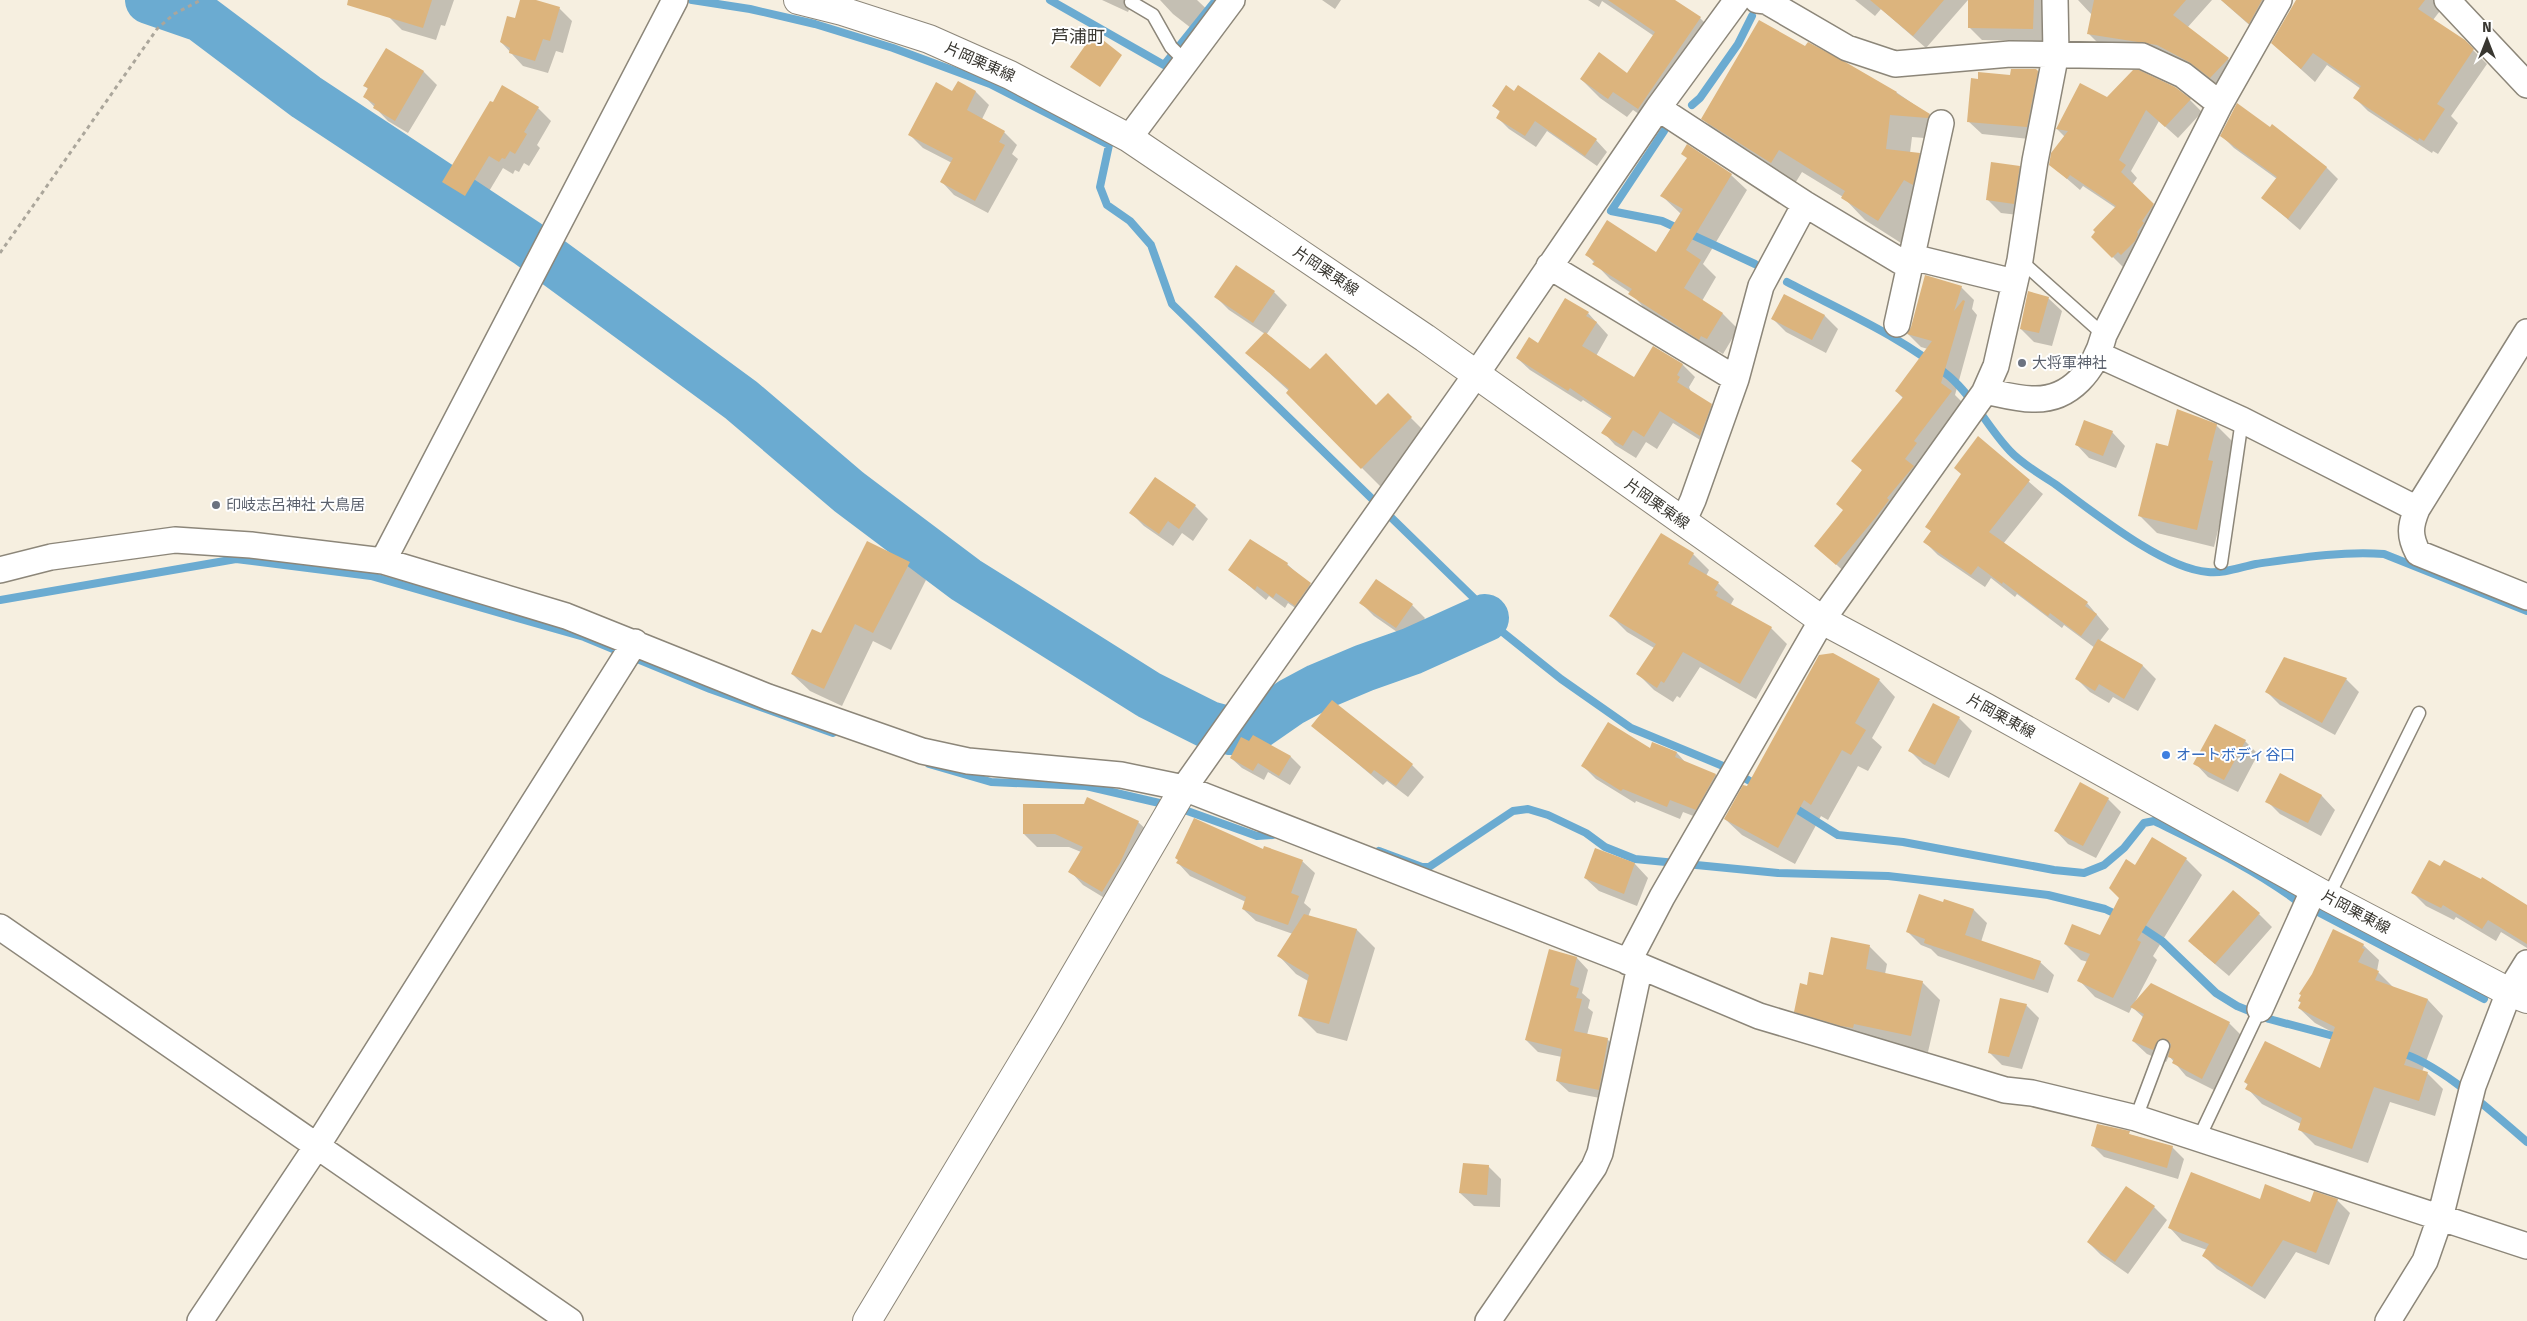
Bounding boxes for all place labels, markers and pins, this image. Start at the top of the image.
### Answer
place label: 大将軍神社 [2032,354,2107,372]
marker: 大将軍神社 [2016,357,2028,369]
place label: 印岐志呂神社 大鳥居 [226,496,365,514]
marker: 印岐志呂神社 大鳥居 [210,499,222,511]
place label: オートボディ谷口 [2176,746,2295,764]
marker: オートボディ谷口 [2160,749,2172,761]

